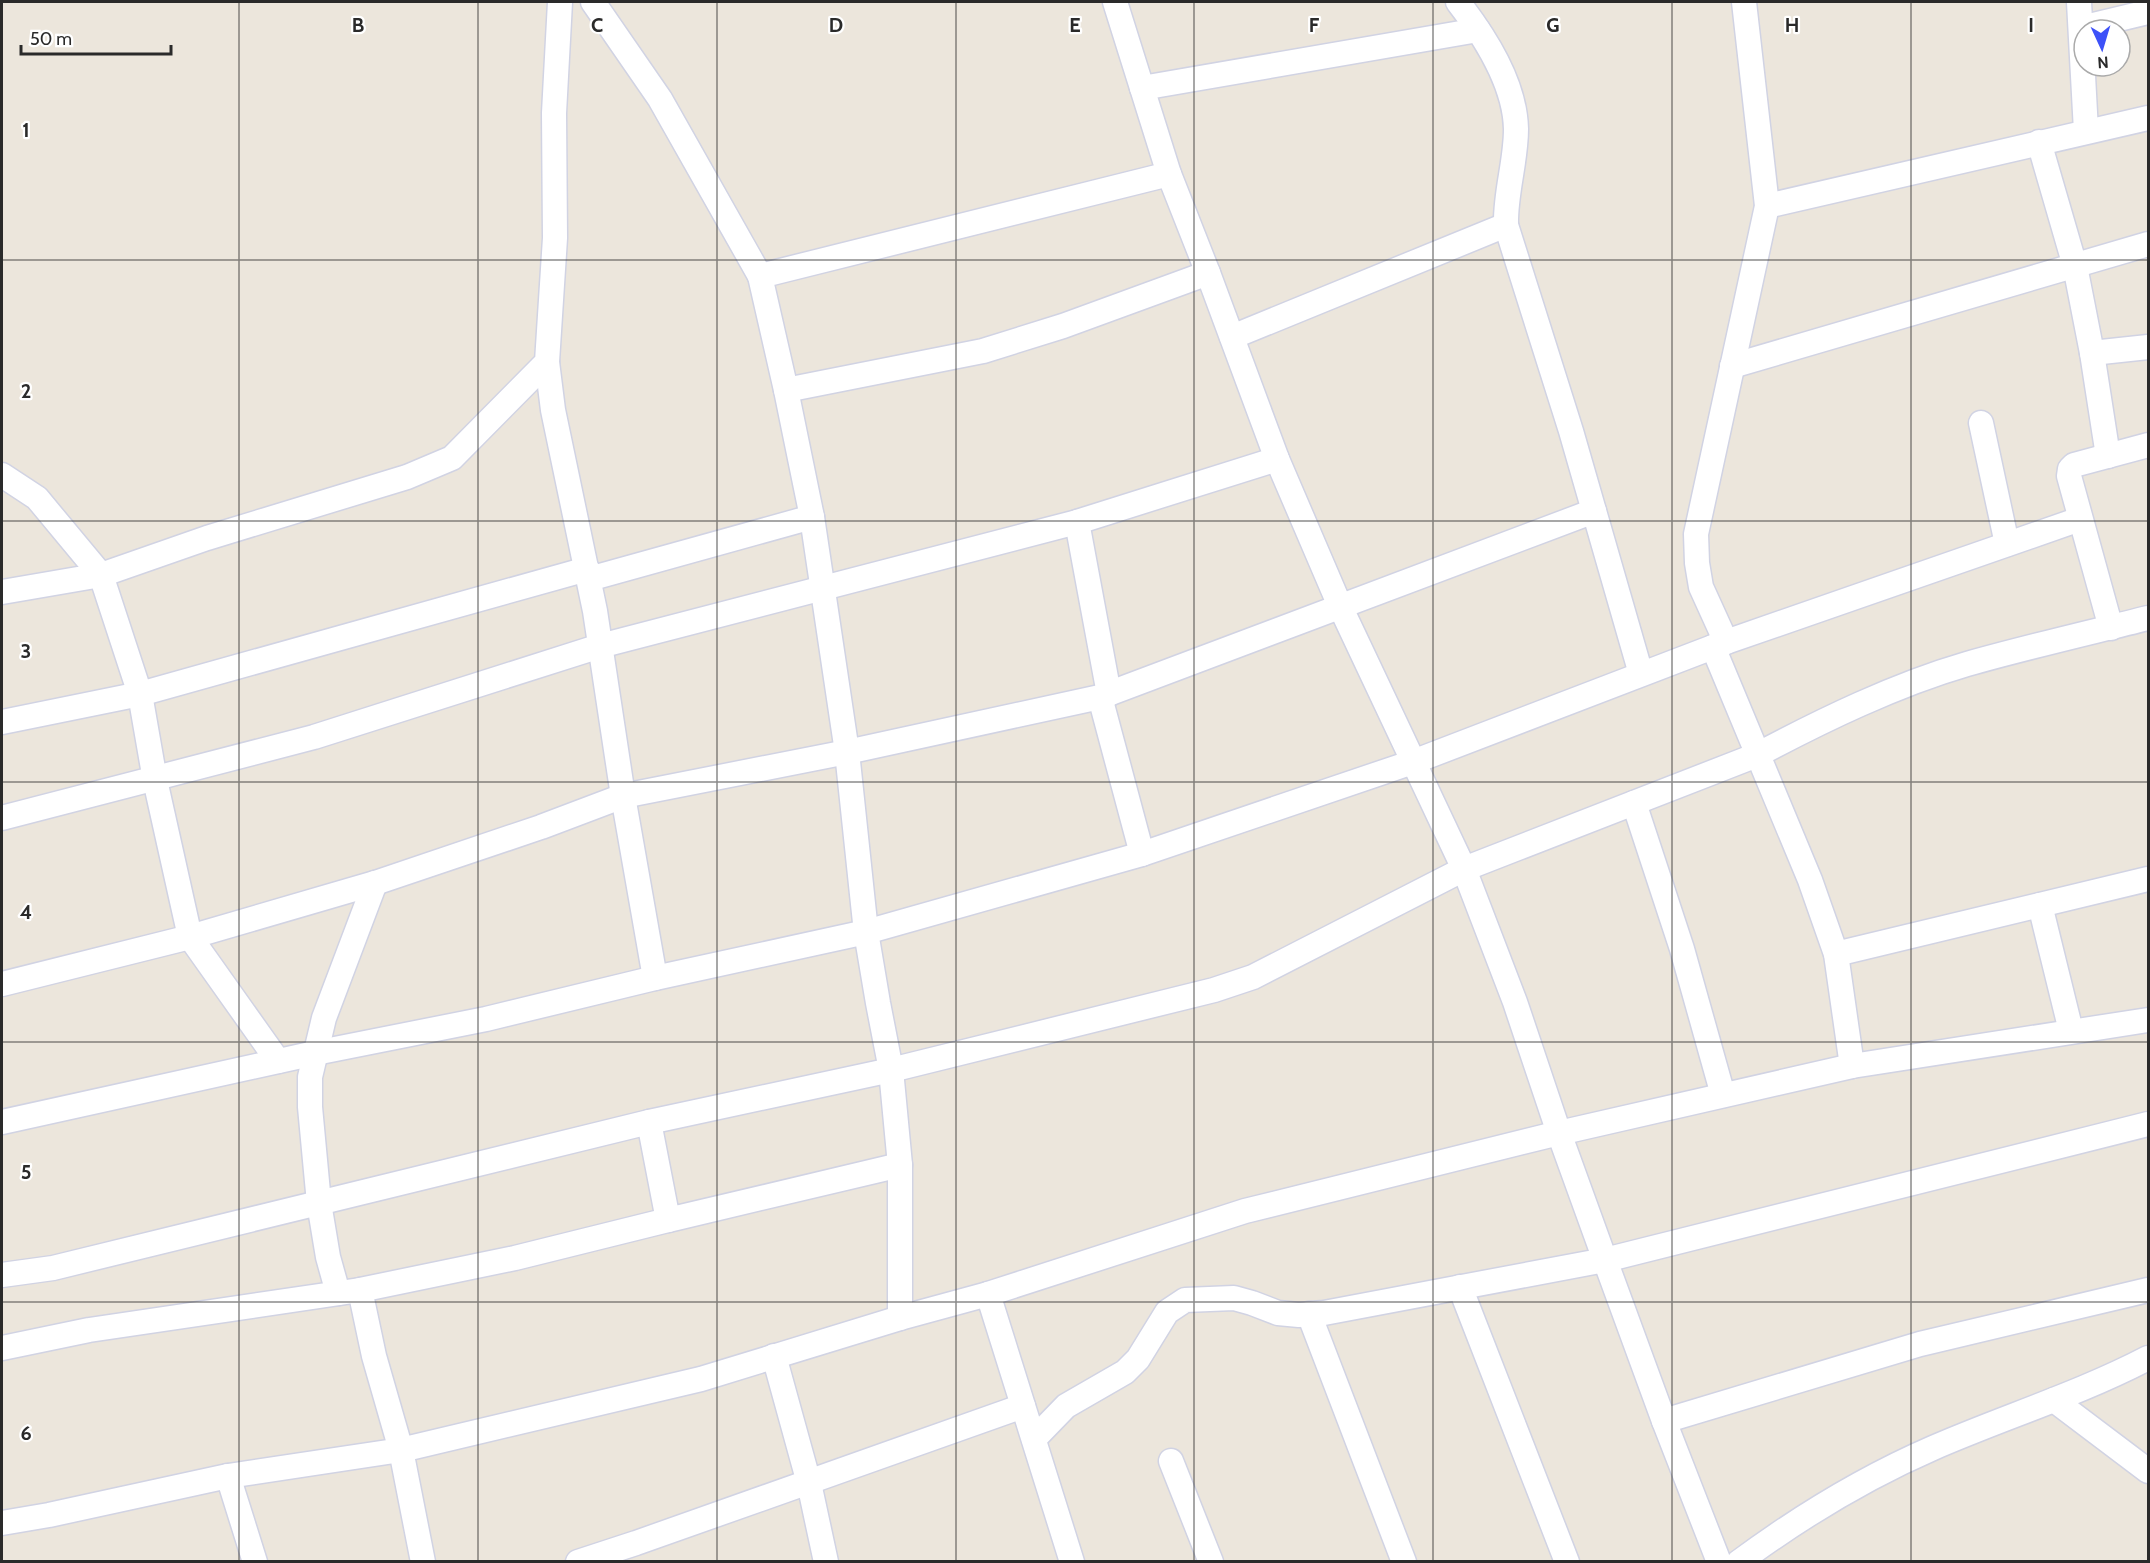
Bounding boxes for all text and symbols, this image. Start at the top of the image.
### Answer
text: B [352,13,364,37]
text: C [591,13,603,37]
text: D [829,13,843,37]
text: E [1069,13,1081,37]
text: F [1309,13,1320,37]
text: G [1546,13,1560,37]
text: H [1785,13,1799,37]
text: I [2028,13,2034,37]
scale bar [21,18,171,56]
north arrow [2072,18,2132,78]
text: 50 m [30,28,72,50]
text: N [2097,53,2109,72]
text: 1 [22,118,30,142]
text: 2 [21,379,31,403]
text: 3 [21,639,31,663]
text: 4 [20,900,32,924]
text: 5 [21,1160,31,1184]
text: 6 [20,1421,32,1445]

